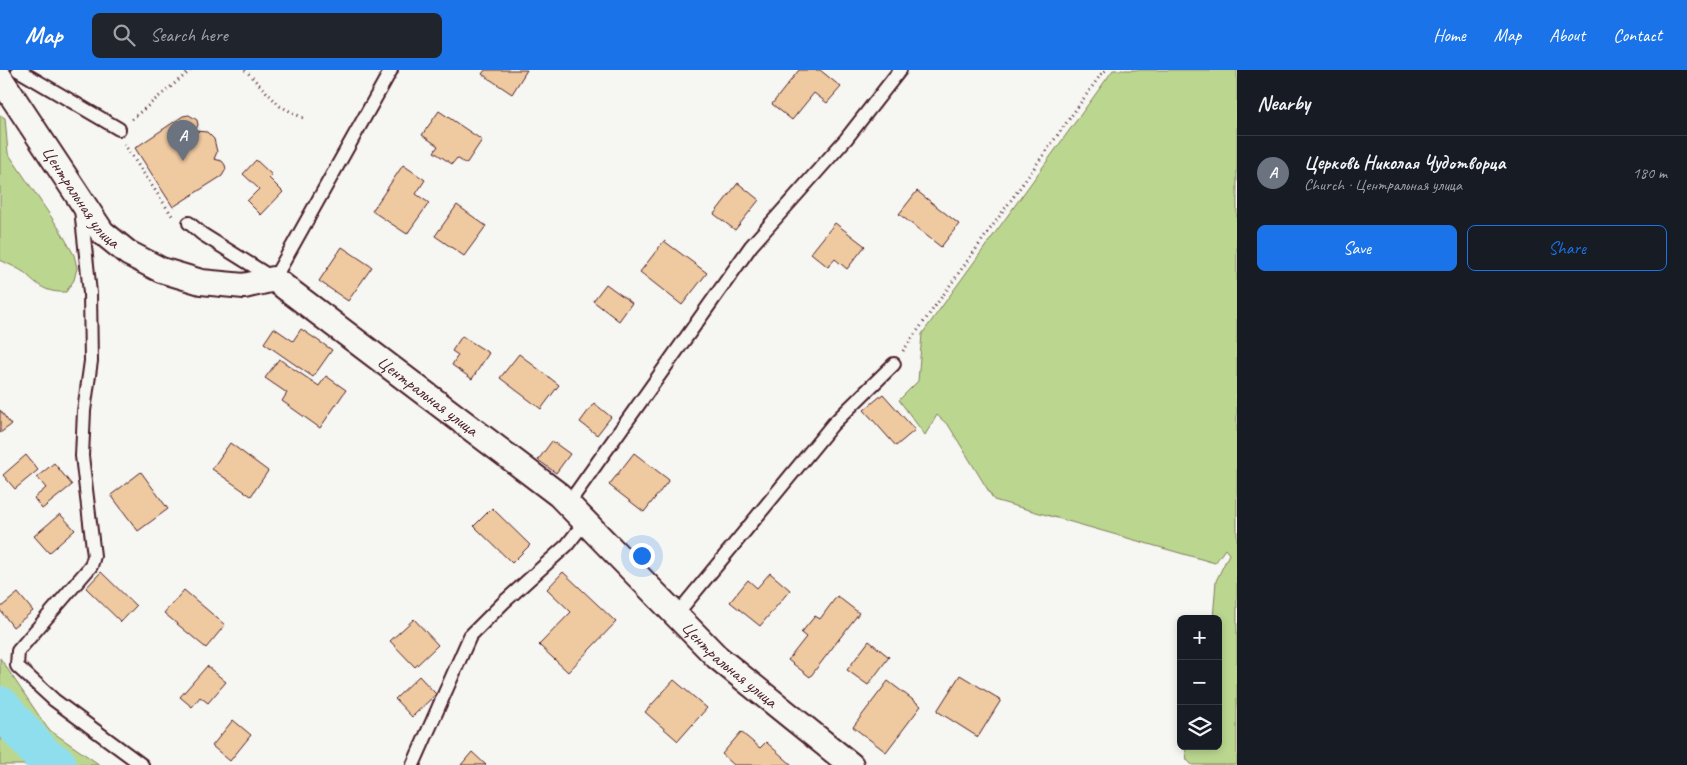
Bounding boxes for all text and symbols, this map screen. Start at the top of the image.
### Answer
search box [92,13,442,58]
text: Map [25,20,62,50]
icon: search [110,21,138,49]
text: Search here [150,23,228,47]
text: Home [1433,24,1466,46]
text: Map [1494,24,1521,46]
text: About [1549,24,1585,46]
text: Contact [1613,24,1662,46]
text: Nearby [1257,90,1310,116]
pin: A [167,120,199,161]
street label: Центральная улица [37,142,125,254]
text: Церковь Николая Чудотворца [1304,151,1505,175]
text: A [1269,163,1277,183]
text: 180 m [1633,163,1667,183]
text: Church · Центральная улица [1304,175,1462,195]
button: Save [1257,225,1457,271]
button: Share [1467,225,1667,271]
street label: Центральная улица [373,350,483,441]
your location [629,543,655,569]
map controls [1177,615,1222,750]
button: + [1177,615,1222,660]
street label: Центральная улица [677,616,783,713]
button: − [1177,660,1222,705]
button: layers [1177,705,1222,750]

